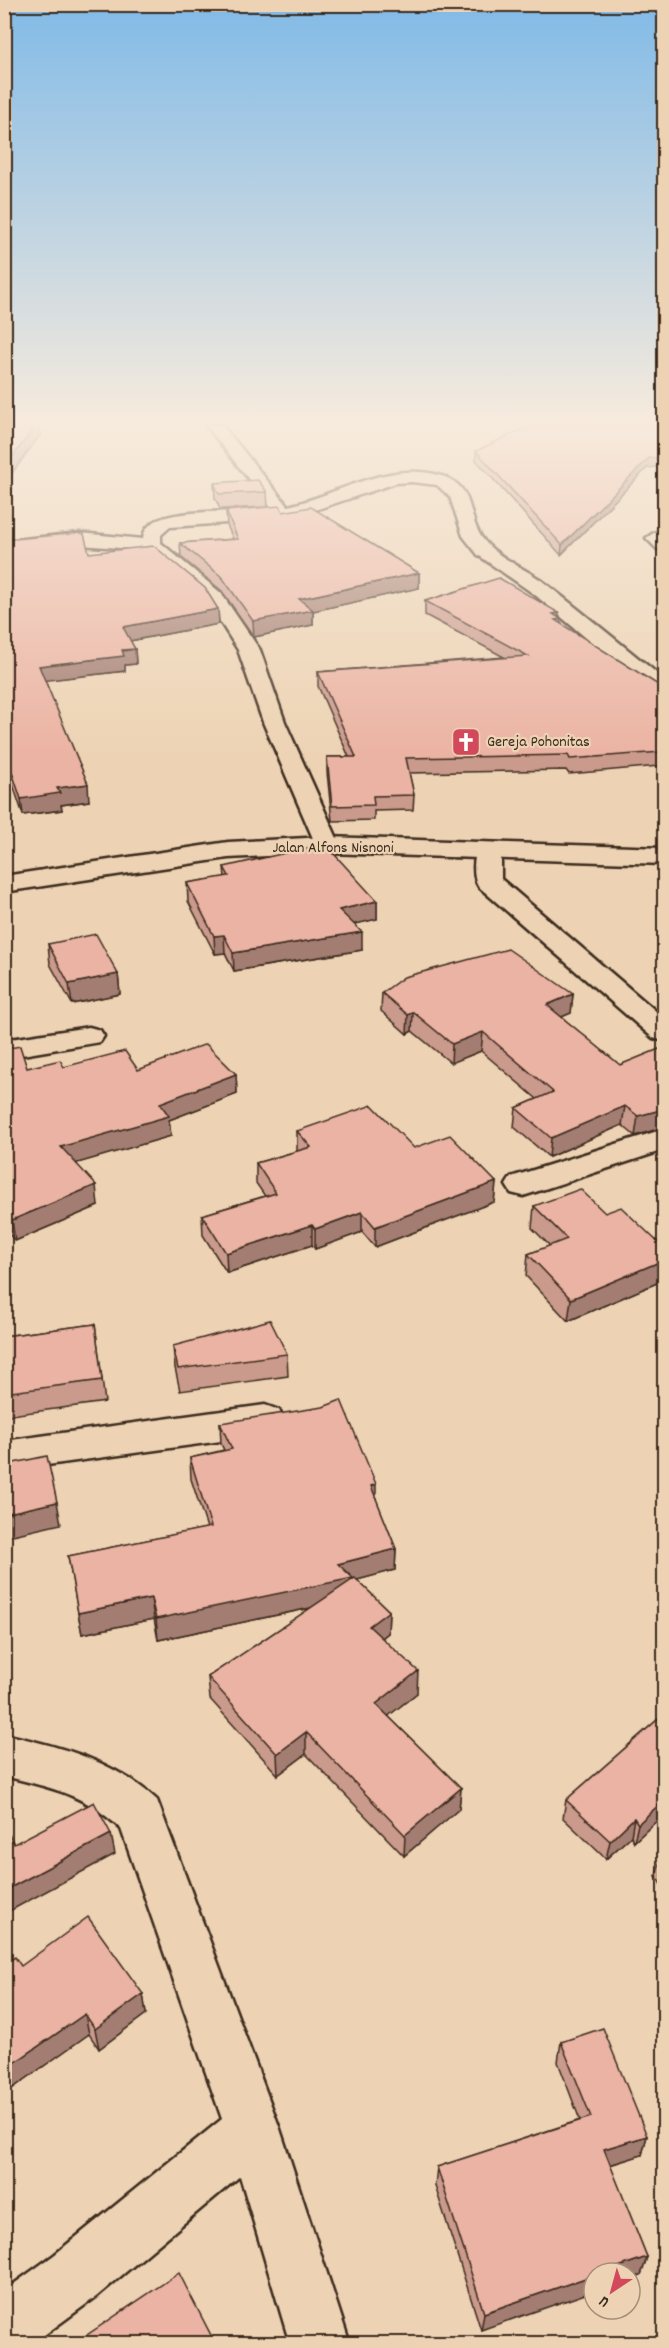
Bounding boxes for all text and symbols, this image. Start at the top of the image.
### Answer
church icon: Gereja Pohonitas [450,726,482,758]
place label: Gereja Pohonitas [487,731,590,754]
street label: Jalan Alfons Nisnoni [272,837,394,860]
north arrow [582,2261,642,2321]
text: U [595,2289,615,2313]

